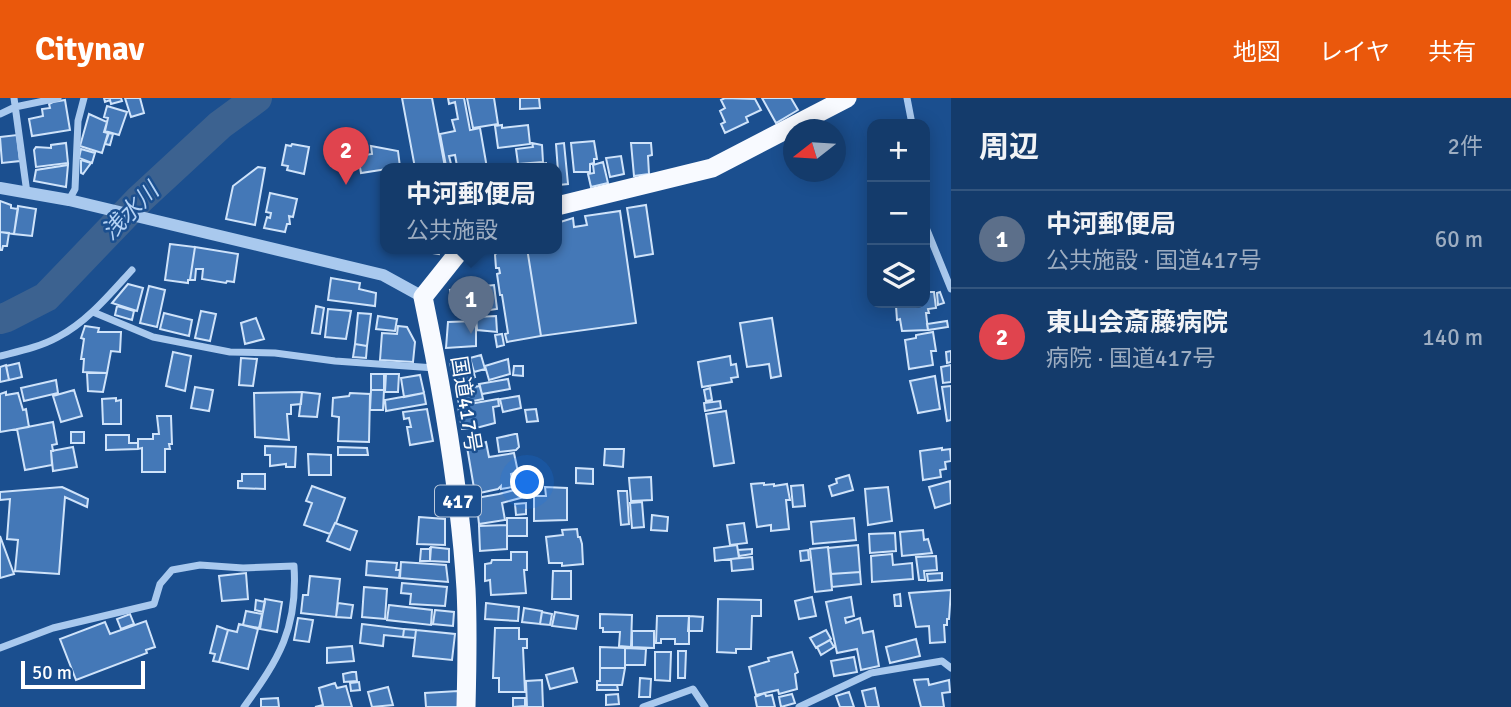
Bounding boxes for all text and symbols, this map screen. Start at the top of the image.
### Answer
text: Citynav [35,29,144,70]
text: 地図 [1233,37,1281,67]
text: レイヤ [1319,37,1390,67]
text: 共有 [1428,37,1476,67]
north arrow [783,119,846,182]
map controls [867,119,930,308]
button: + [867,119,930,182]
pin: 2 [323,127,369,185]
text: 周辺 [979,129,1039,166]
text: 2件 [1448,132,1483,161]
popup [380,163,562,254]
water label: 浅水川 [96,175,167,246]
text: 中河郵便局 [406,179,536,211]
button: − [867,182,930,245]
text: 中河郵便局 [1046,209,1176,241]
text: 公共施設 [406,216,498,245]
text: 1 [996,225,1008,254]
text: 60 m [1435,225,1483,254]
button: layers [867,245,930,308]
text: 公共施設 · 国道417号 [1046,246,1261,275]
pin: 1 [448,276,494,334]
text: 東山会斎藤病院 [1046,307,1228,339]
text: 2 [996,323,1008,352]
text: 140 m [1422,323,1483,352]
text: 病院 · 国道417号 [1046,344,1215,373]
street label: 国道417号 [446,354,486,454]
your location [510,465,544,499]
road number: 417 [435,486,481,516]
scale bar [21,658,145,690]
text: 50 m [32,661,72,685]

